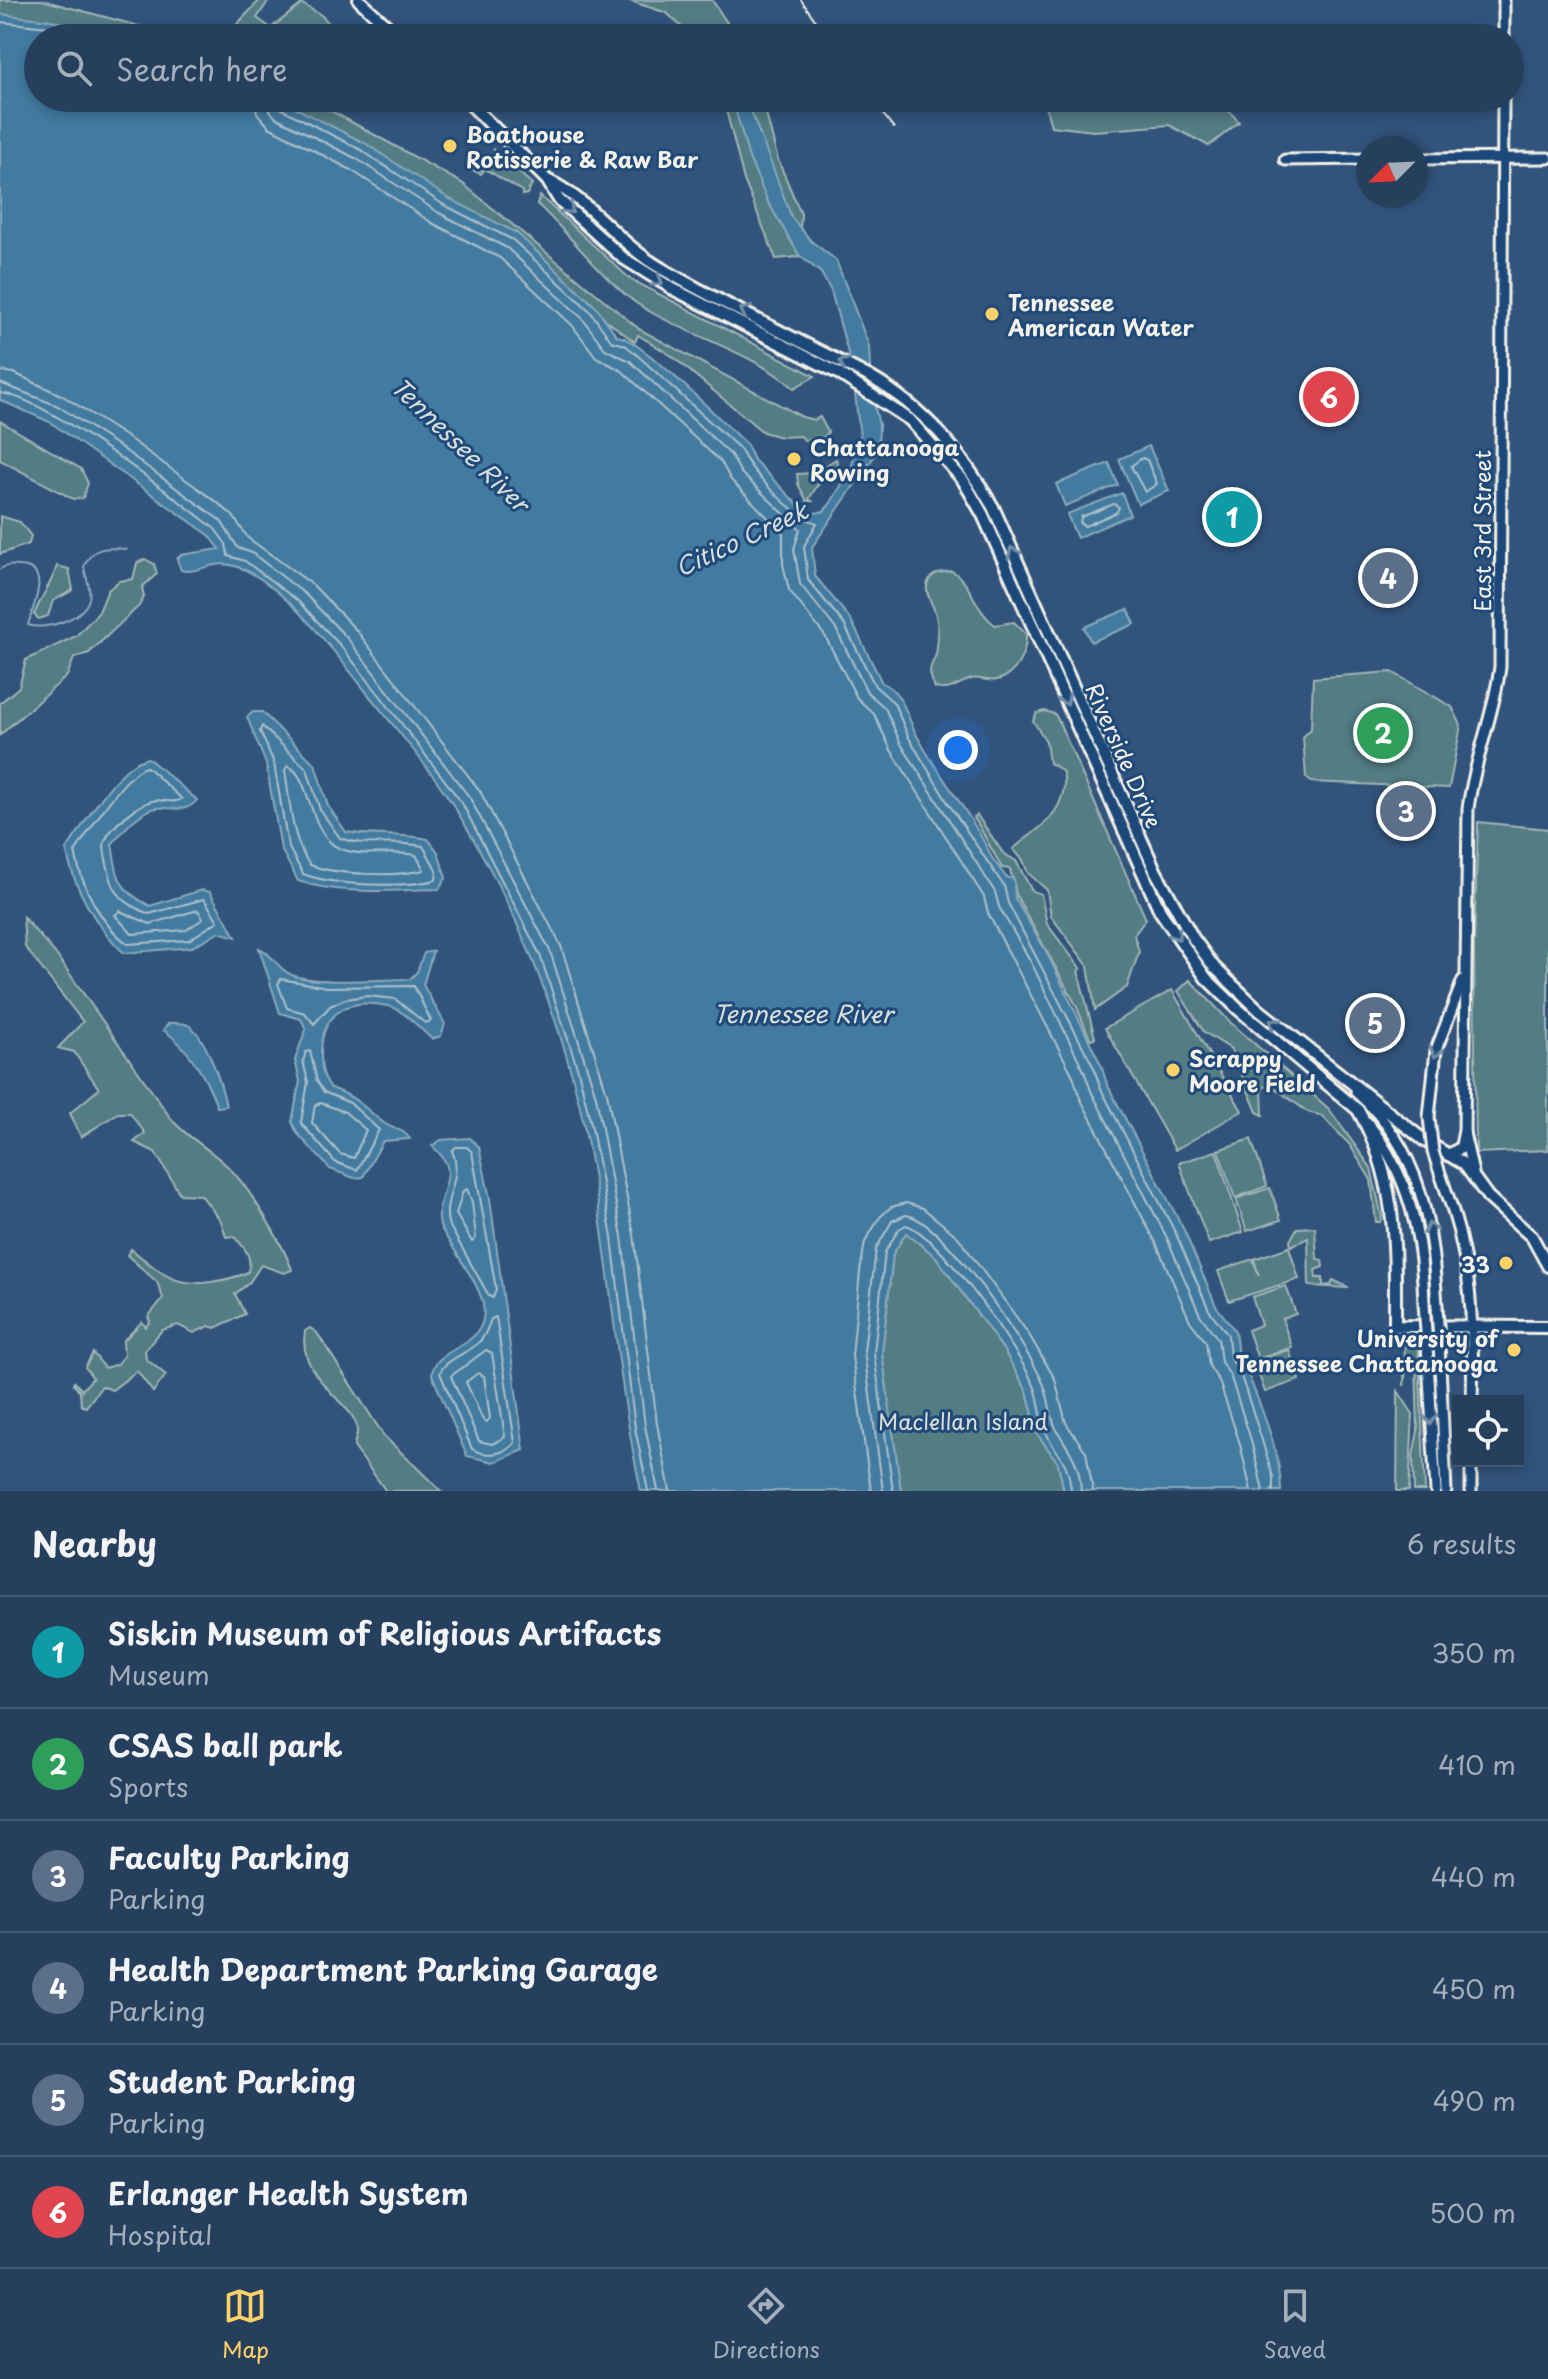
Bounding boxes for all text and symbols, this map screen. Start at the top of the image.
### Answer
search box [24,24,1524,112]
icon: search [52,46,96,90]
text: Search here [116,46,288,91]
place label: Boathouse Rotisserie & Raw Bar [466,117,699,175]
north arrow [1356,136,1428,208]
marker: Boathouse Rotisserie & Raw Bar [441,137,459,155]
one-way arrow [560,200,574,215]
one-way arrow [649,271,664,287]
place label: Tennessee American Water [1007,285,1194,343]
marker: Tennessee American Water [983,305,1001,323]
one-way arrow [739,306,754,321]
one-way arrow [838,357,853,373]
pin: 6 [1303,367,1355,427]
water label: Tennessee River [384,369,540,521]
place label: Chattanooga Rowing [810,430,960,488]
marker: Chattanooga Rowing [785,450,803,468]
street label: East 3rd Street [1465,450,1498,612]
pin: 1 [1206,487,1258,547]
water label: Citico Creek [669,491,815,584]
one-way arrow [1006,546,1022,560]
pin: 4 [1362,548,1414,608]
street label: Riverside Drive [1078,677,1172,833]
one-way arrow [1055,692,1071,706]
pin: 2 [1357,703,1409,763]
your location [938,730,978,770]
pin: 3 [1380,781,1432,841]
one-way arrow [1166,926,1181,941]
pin: 5 [1349,993,1401,1053]
water label: Tennessee River [713,995,896,1031]
one-way arrow [1268,1018,1283,1032]
place label: Scrappy Moore Field [1189,1041,1315,1099]
one-way arrow [1428,1045,1445,1059]
marker: Scrappy Moore Field [1164,1061,1182,1079]
one-way arrow [1423,1222,1440,1235]
place label: 33 [1461,1247,1490,1280]
marker: 33 [1497,1254,1515,1272]
place label: University of Tennessee Chattanooga [1236,1321,1500,1379]
marker: University of Tennessee Chattanooga [1505,1341,1523,1359]
map controls [1452,1395,1524,1467]
button: locate [1452,1395,1524,1467]
park label: Maclellan Island [878,1404,1048,1437]
one-way arrow [1421,1413,1438,1426]
text: Nearby [32,1517,157,1569]
text: 6 results [1407,1524,1516,1563]
text: Siskin Museum of Religious Artifacts [108,1610,661,1655]
text: 1 [52,1633,64,1672]
text: 350 m [1432,1633,1516,1672]
text: Museum [108,1655,210,1694]
text: CSAS ball park [108,1722,343,1767]
text: 2 [49,1745,67,1784]
text: 410 m [1438,1745,1516,1784]
text: Sports [108,1767,188,1806]
text: Faculty Parking [108,1834,350,1879]
text: 3 [49,1857,67,1896]
text: 440 m [1431,1857,1516,1896]
text: Parking [108,1879,205,1918]
text: Health Department Parking Garage [108,1946,658,1991]
text: 4 [49,1969,67,2008]
text: 450 m [1432,1969,1516,2008]
text: Parking [108,1991,205,2030]
text: Student Parking [108,2058,356,2103]
text: 5 [50,2081,66,2120]
text: 490 m [1433,2081,1516,2120]
text: Parking [108,2103,205,2142]
text: Erlanger Health System [108,2170,469,2215]
text: 6 [49,2193,67,2232]
text: 500 m [1429,2193,1516,2232]
text: Hospital [108,2215,212,2254]
tab: Map [222,2284,269,2365]
tab: Directions [713,2284,820,2365]
tab: Saved [1264,2284,1326,2365]

